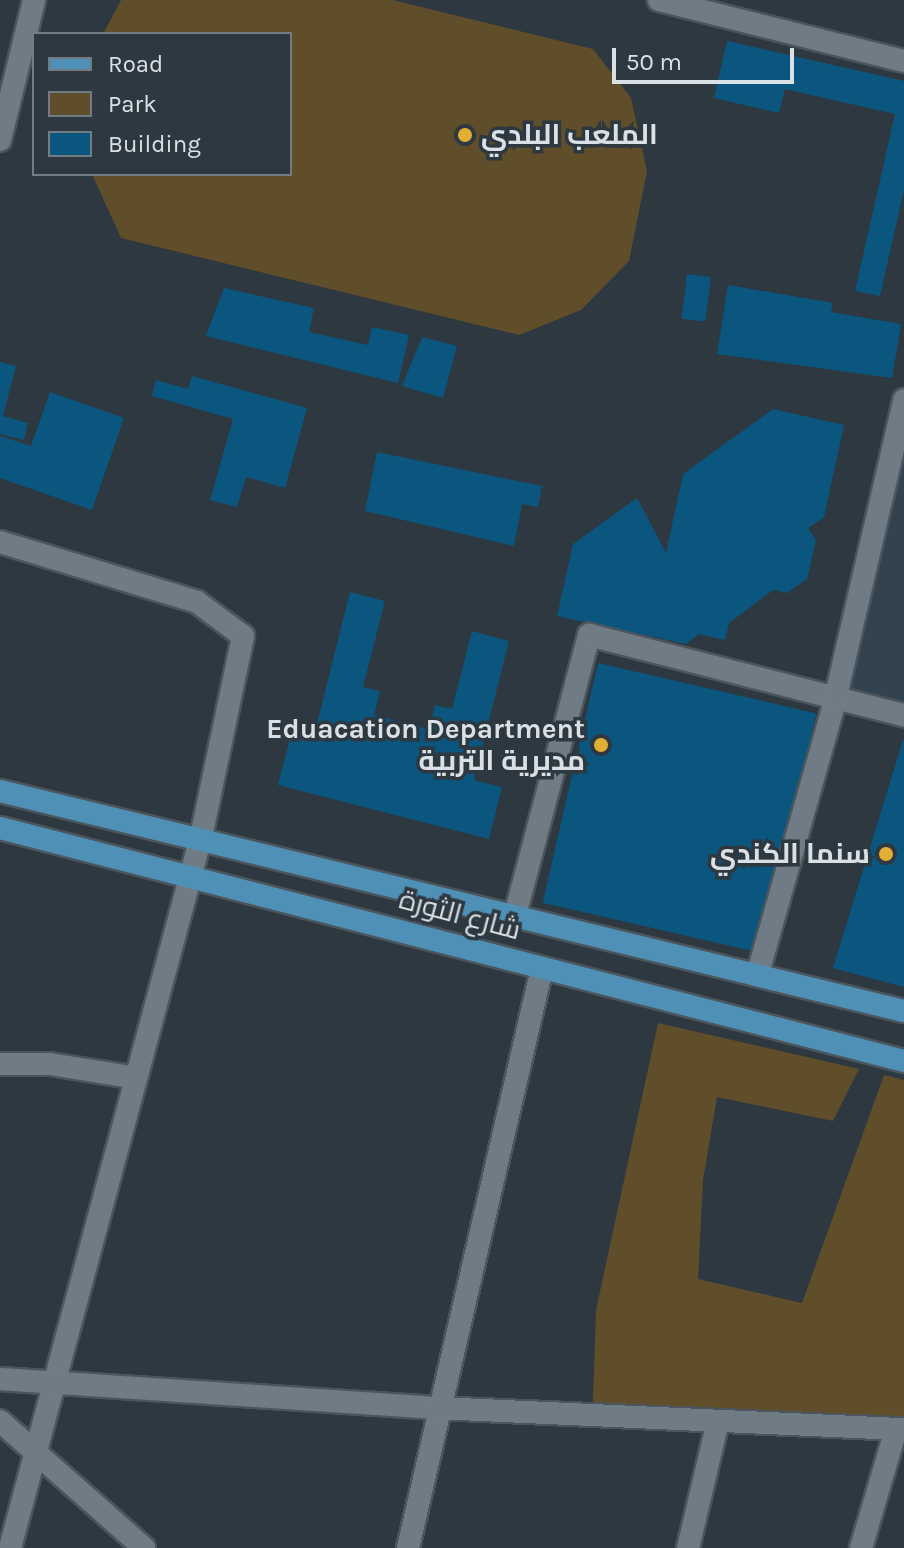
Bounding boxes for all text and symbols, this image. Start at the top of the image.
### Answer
legend [32,32,292,176]
scale bar [616,32,798,82]
text: 50 m [626,48,682,76]
text: Road [108,50,163,78]
text: Park [108,90,157,118]
place label: الملعب البلدي [481,118,658,152]
marker: الملعب البلدي [456,126,474,144]
text: Building [108,130,201,158]
place label: Eduacation Department مديرية التربية [266,712,585,778]
marker: Eduacation Department مديرية التربية [592,736,610,754]
place label: سنما الكندي [710,837,870,871]
marker: سنما الكندي [877,845,895,863]
street label: شارع الثورة [396,883,524,947]

